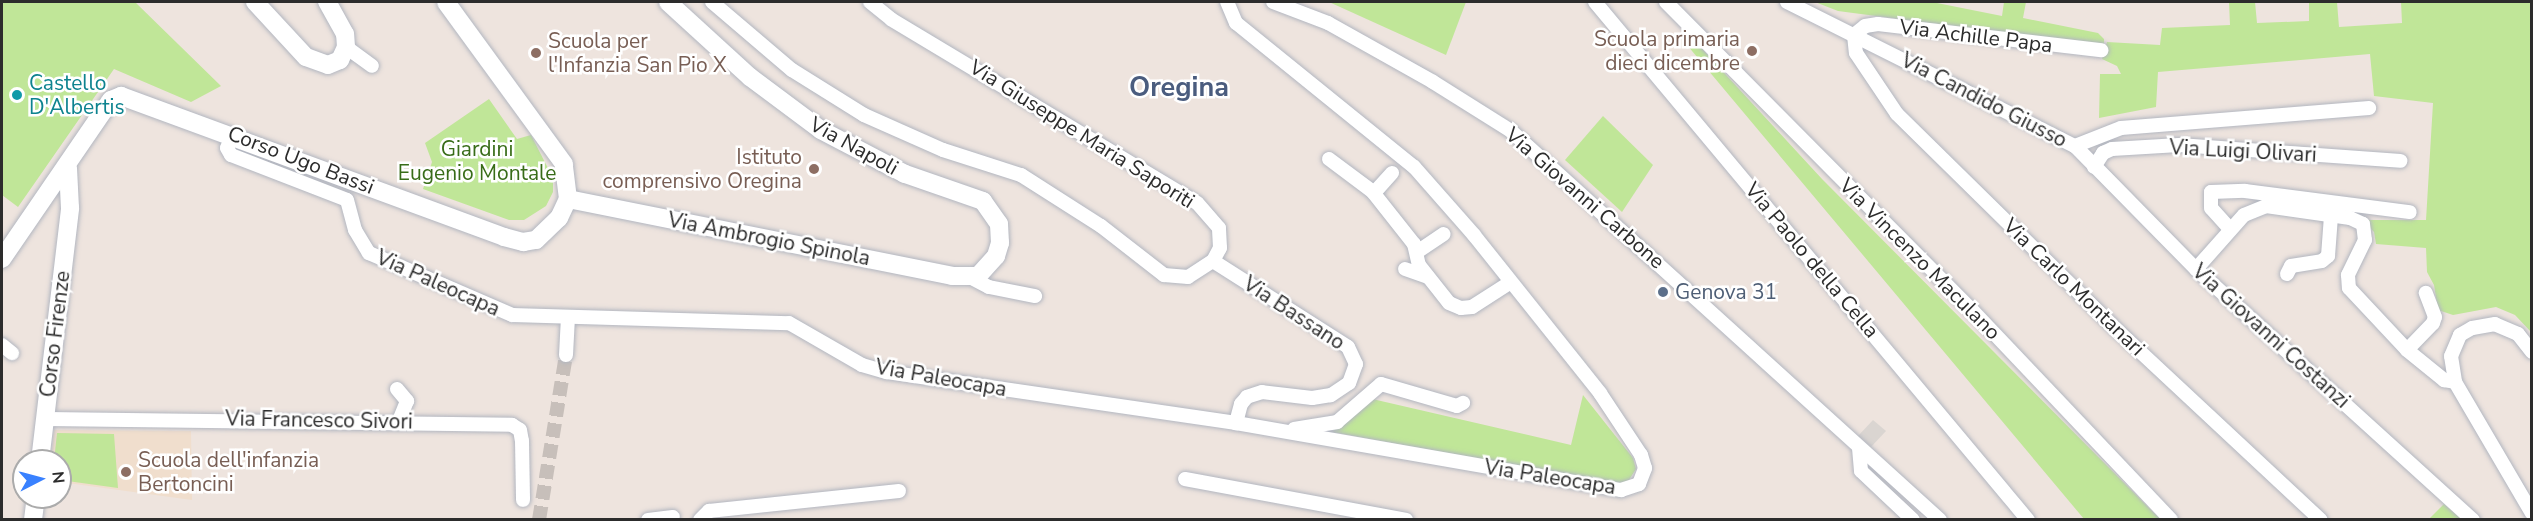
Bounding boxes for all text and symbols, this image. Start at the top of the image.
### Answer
street label: Via Achille Papa [1898,14,2054,58]
place label: Scuola primaria dieci dicembre [1594,26,1740,76]
place label: Scuola per l'Infanzia San Pio X [548,28,727,78]
marker: Scuola primaria dieci dicembre [1745,44,1759,58]
marker: Scuola per l'Infanzia San Pio X [529,46,543,60]
street label: Via Candido Giusso [1897,47,2071,153]
street label: Via Giuseppe Maria Saporiti [965,54,1199,214]
place label: Castello D'Albertis [29,70,125,120]
district label: Oregina [1129,72,1229,104]
marker: Castello D'Albertis [10,88,24,102]
street label: Via Napoli [805,111,903,181]
street label: Corso Ugo Bassi [224,121,378,199]
street label: Via Giovanni Carbone [1500,122,1670,274]
street label: Via Luigi Olivari [2169,135,2317,167]
park label: Giardini Eugenio Montale [398,136,556,186]
place label: Istituto comprensivo Oregina [603,144,802,194]
marker: Istituto comprensivo Oregina [807,162,821,176]
street label: Via Vincenzo Maculano [1834,173,2006,345]
street label: Via Paolo della Cella [1740,177,1884,343]
street label: Via Ambrogio Spinola [666,207,872,271]
street label: Via Carlo Montanari [1998,213,2150,361]
street label: Via Paleocapa [372,244,504,322]
street label: Via Giovanni Costanzi [2187,259,2355,413]
street label: Corso Firenze [35,269,75,399]
street label: Via Bassano [1238,271,1350,355]
place label: Genova 31 [1675,279,1777,305]
marker: Genova 31 [1656,285,1670,299]
street label: Via Paleocapa [873,354,1009,402]
street label: Via Francesco Sivori [225,406,413,434]
place label: Scuola dell'infanzia Bertoncini [138,447,319,497]
north arrow [12,449,72,509]
street label: Via Paleocapa [1482,454,1618,500]
marker: Scuola dell'infanzia Bertoncini [119,465,133,479]
text: N [46,470,69,484]

